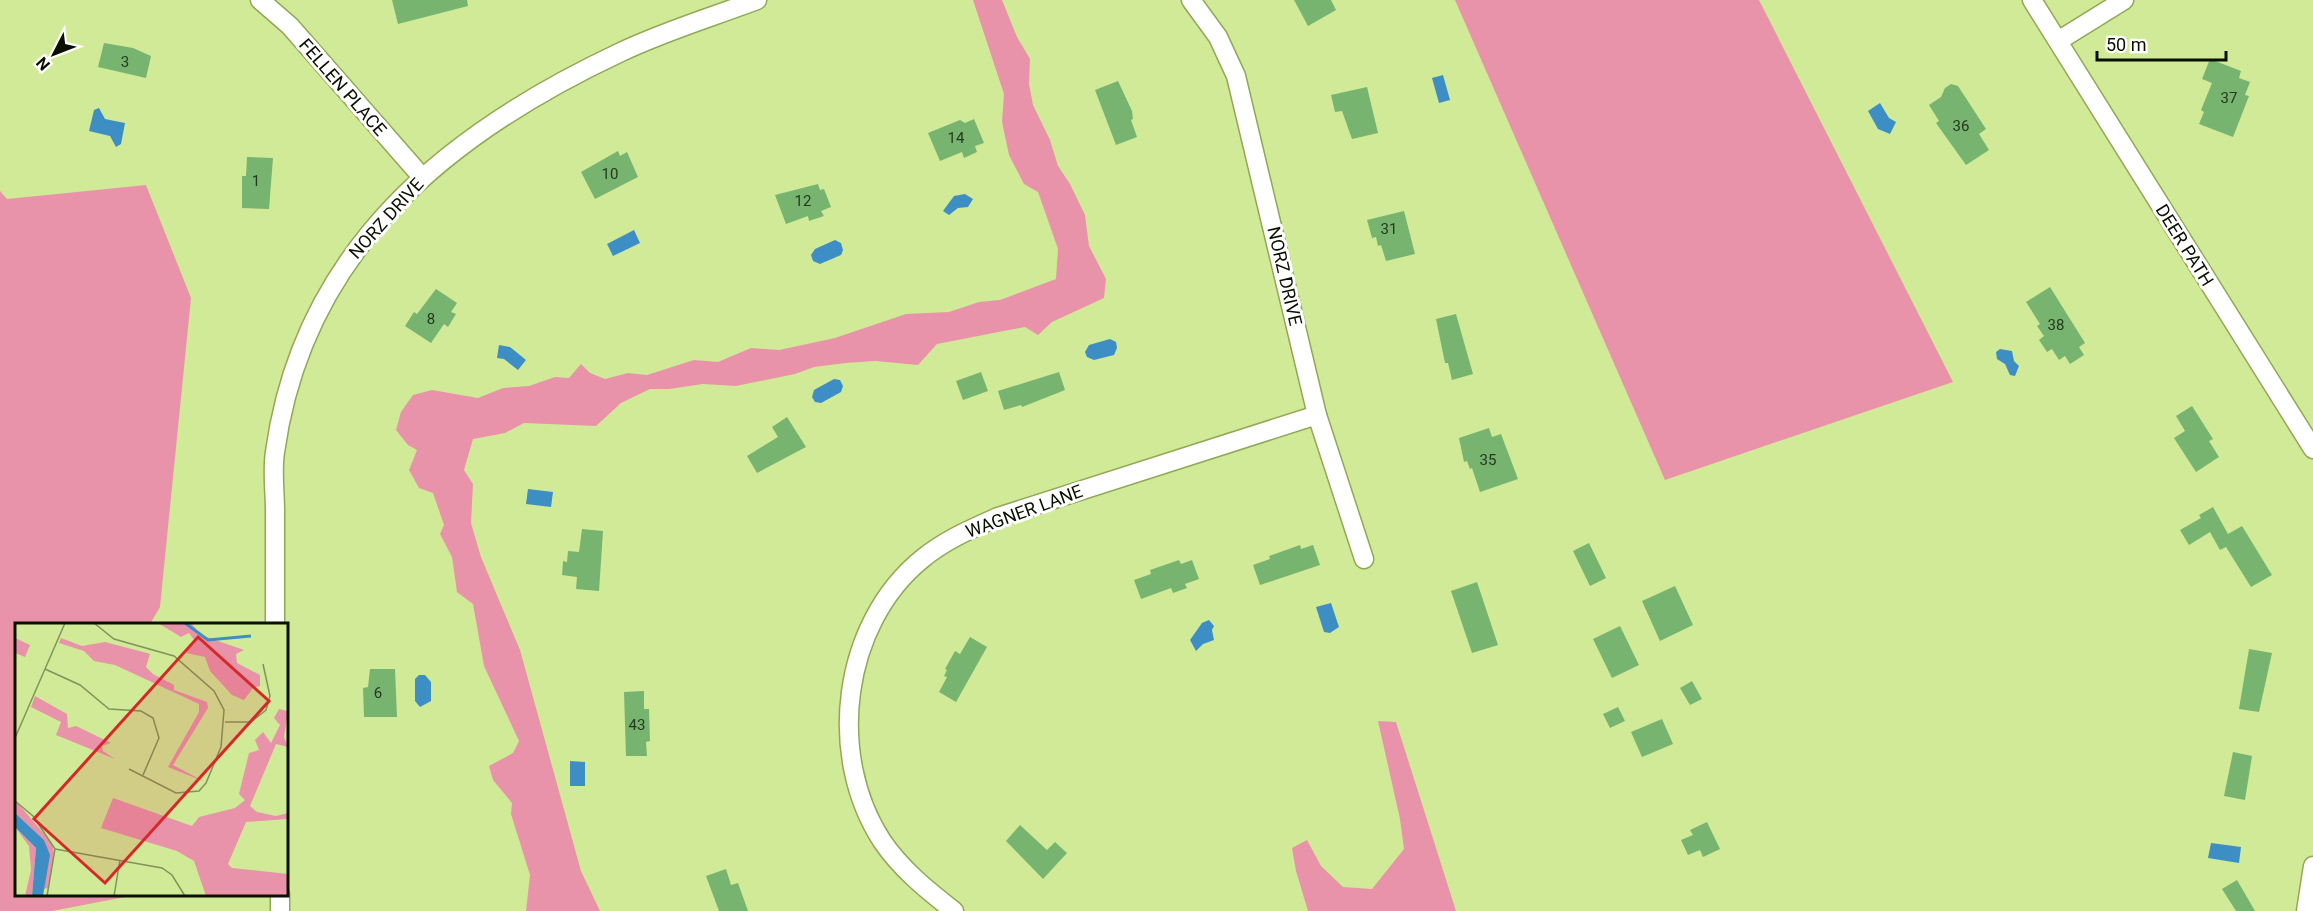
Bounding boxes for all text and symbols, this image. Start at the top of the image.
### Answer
north arrow [24,24,84,84]
scale bar [2097,24,2226,62]
street label: FELLEN PLACE [295,34,391,140]
text: 50 m [2106,34,2146,55]
text: N [32,53,54,74]
house number: 3 [121,53,129,71]
house number: 37 [2221,89,2237,107]
house number: 36 [1953,117,1969,135]
house number: 14 [948,129,965,147]
house number: 10 [602,165,618,183]
house number: 1 [252,172,260,190]
street label: NORZ DRIVE [344,173,428,263]
house number: 12 [795,192,811,210]
street label: DEER PATH [2152,200,2218,290]
house number: 31 [1381,220,1397,238]
street label: NORZ DRIVE [1263,224,1307,328]
house number: 8 [427,310,435,328]
house number: 38 [2048,316,2064,334]
house number: 35 [1480,451,1496,469]
street label: WAGNER LANE [963,480,1085,542]
inset map [15,623,288,896]
house number: 6 [374,684,382,702]
house number: 43 [629,716,645,734]

